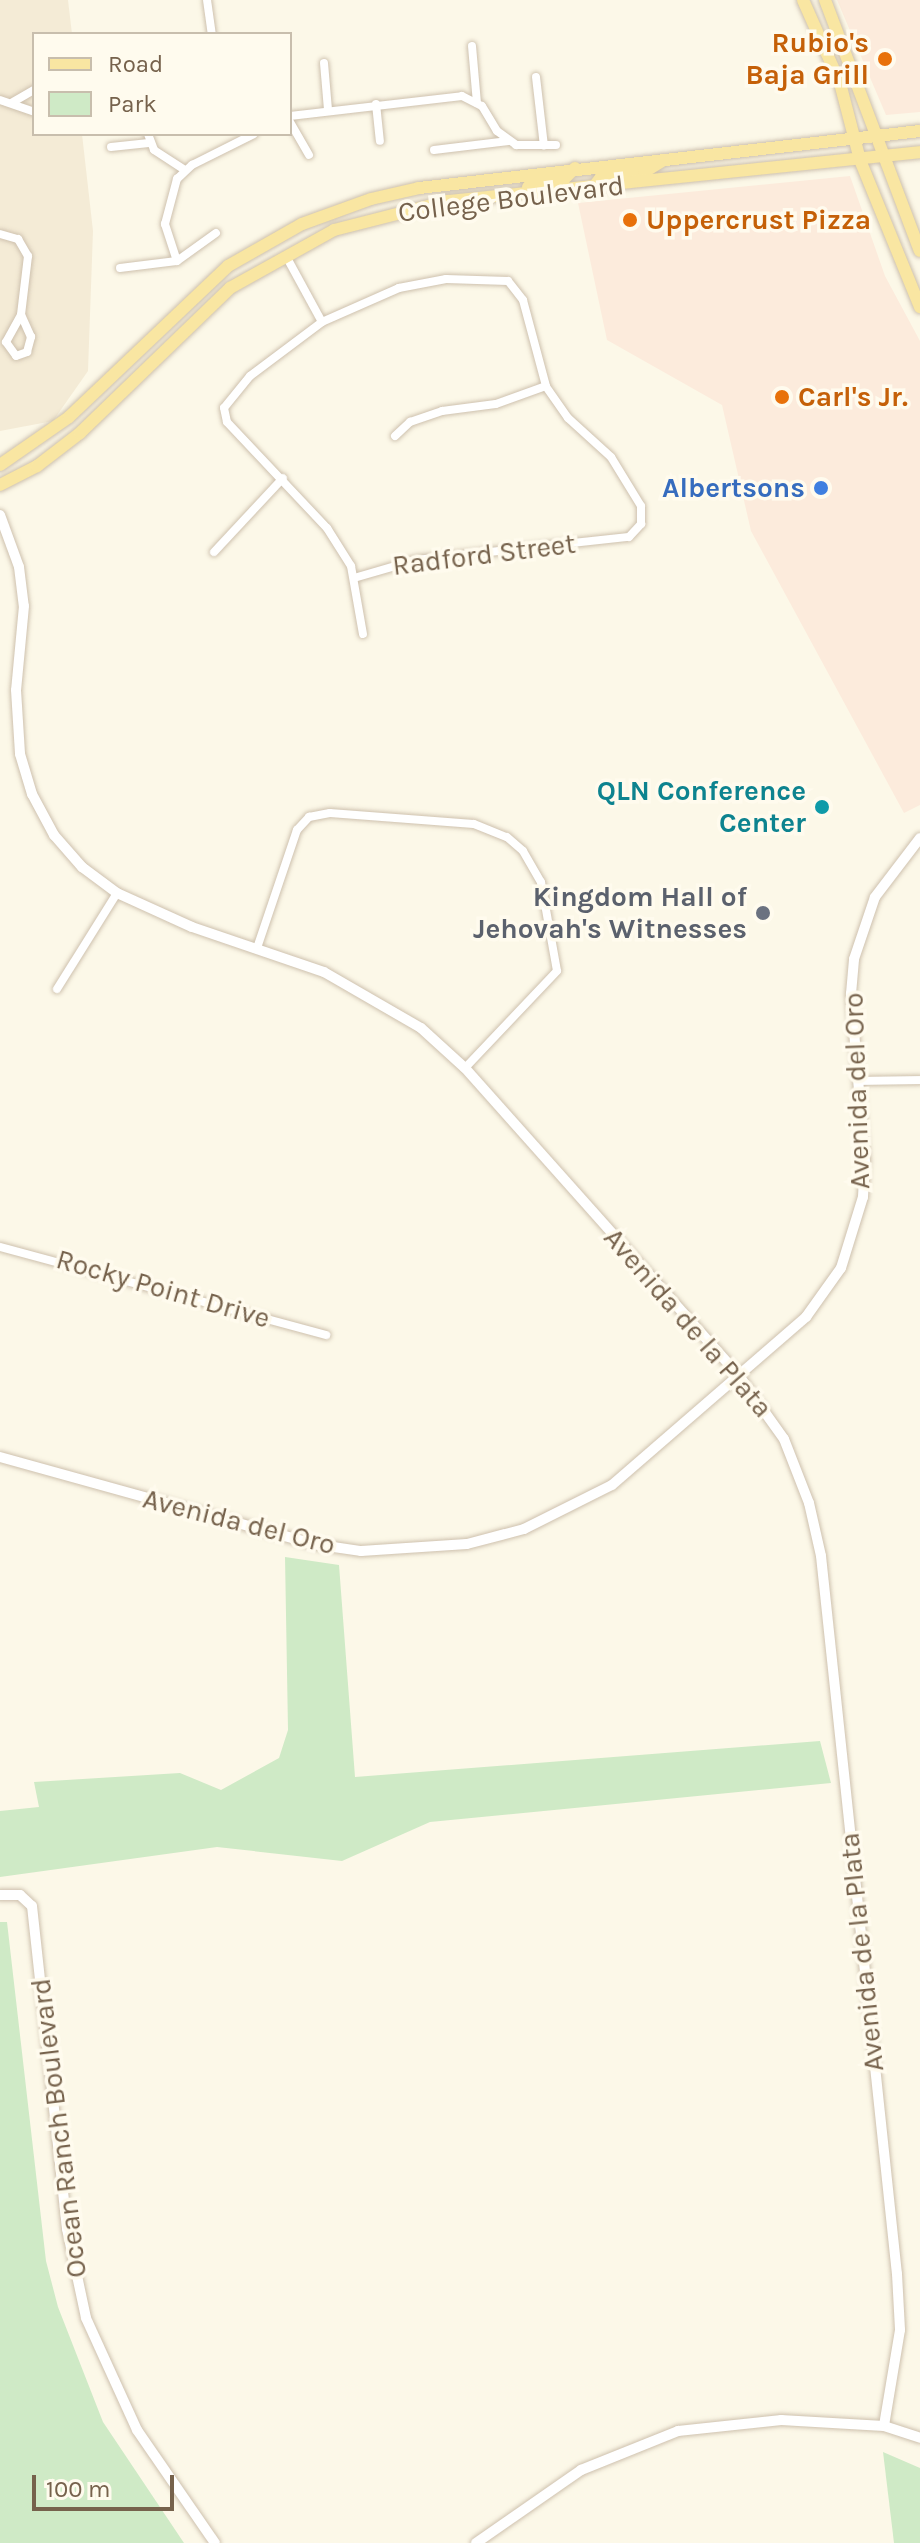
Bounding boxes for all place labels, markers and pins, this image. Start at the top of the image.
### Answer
place label: Rubio's Baja Grill [745,26,869,92]
marker: Rubio's Baja Grill [876,50,894,68]
place label: Uppercrust Pizza [646,203,871,237]
marker: Uppercrust Pizza [621,211,639,229]
place label: Carl's Jr. [798,380,908,414]
marker: Carl's Jr. [773,388,791,406]
place label: Albertsons [662,471,805,505]
marker: Albertsons [812,479,830,497]
place label: QLN Conference Center [597,774,806,840]
marker: QLN Conference Center [813,798,831,816]
place label: Kingdom Hall of Jehovah's Witnesses [473,880,747,946]
marker: Kingdom Hall of Jehovah's Witnesses [754,904,772,922]

